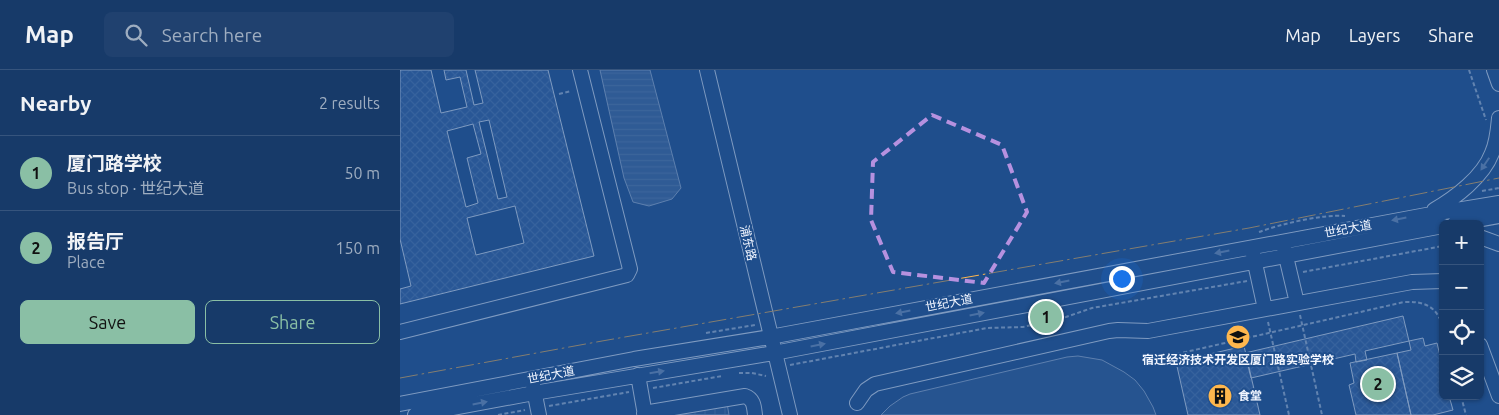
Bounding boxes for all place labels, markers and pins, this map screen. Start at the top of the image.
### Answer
pin: 1 [1030,298,1062,336]
school or university icon: 宿迁经济技术开发区厦门路实验学校 [1225,324,1251,350]
place label: 宿迁经济技术开发区厦门路实验学校 [1142,353,1334,366]
pin: 2 [1362,365,1394,403]
building icon: 食堂 [1207,383,1233,409]
place label: 食堂 [1238,389,1262,402]

